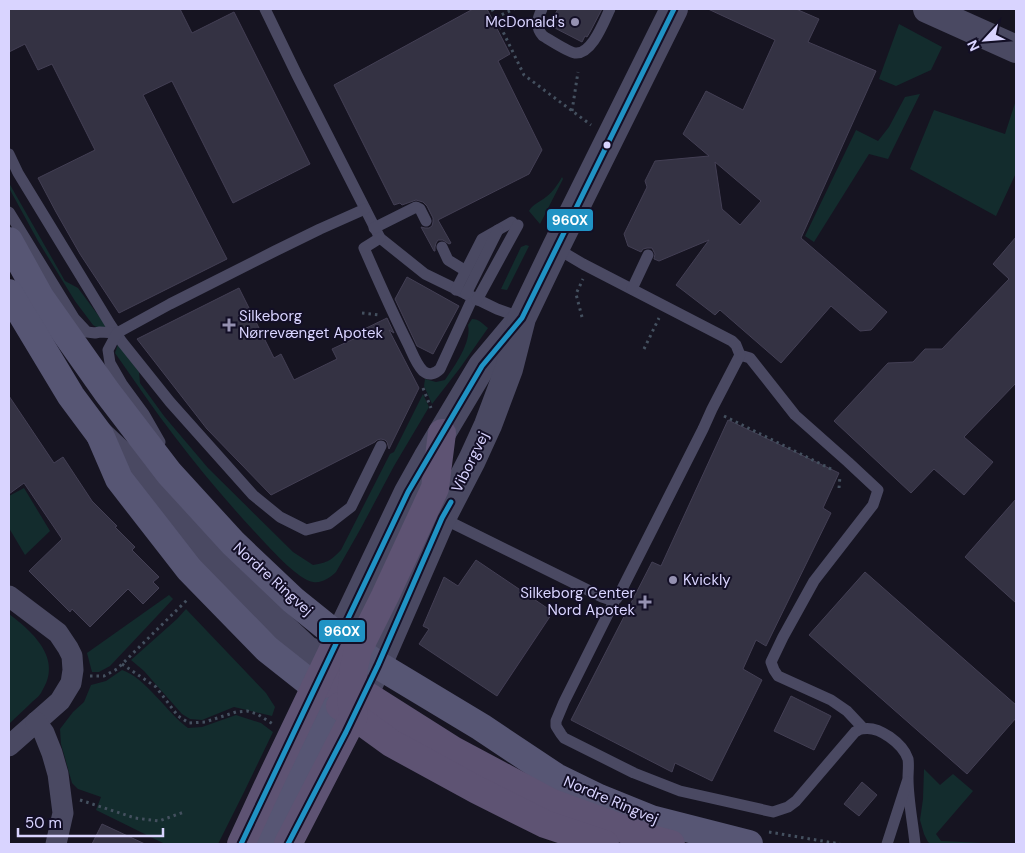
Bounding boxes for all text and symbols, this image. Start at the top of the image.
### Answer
place label: McDonald's [485,12,565,32]
north arrow [960,15,1010,65]
marker: McDonald's [569,16,581,28]
text: N [963,37,984,54]
unlabelled marker [602,140,612,150]
line badge: 960X [546,208,594,232]
text: 960X [552,211,588,229]
place label: Silkeborg Nørrevænget Apotek [239,306,384,343]
marker: Silkeborg Nørrevænget Apotek [223,319,235,331]
street label: Viborgvej [447,428,493,496]
street label: Nordre Ringvej [229,538,317,620]
place label: Kvickly [683,570,731,590]
marker: Kvickly [667,574,679,586]
place label: Silkeborg Center Nord Apotek [520,583,635,620]
marker: Silkeborg Center Nord Apotek [639,596,651,608]
line badge: 960X [318,619,366,643]
text: 960X [324,622,360,640]
street label: Nordre Ringvej [561,771,661,829]
scale bar [18,806,162,838]
text: 50 m [25,813,62,833]

